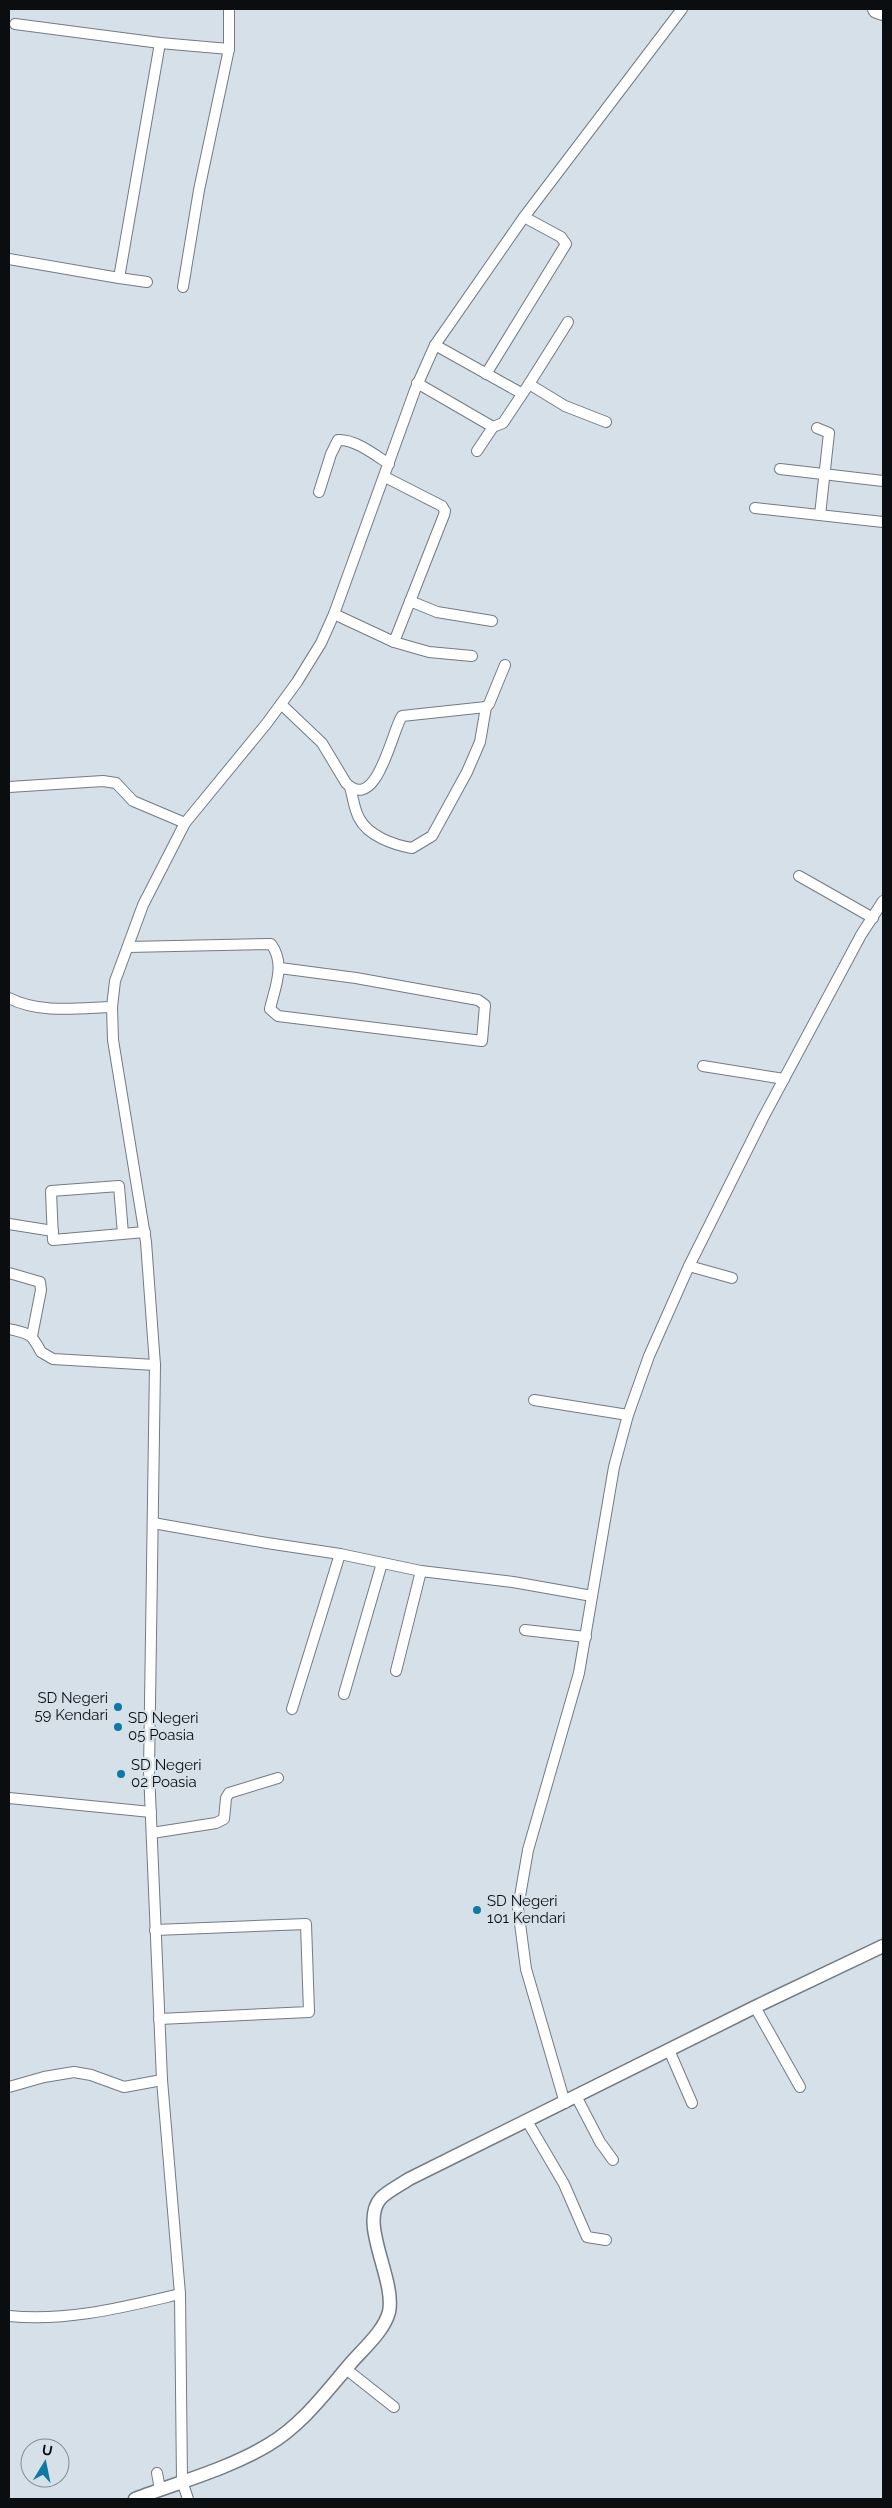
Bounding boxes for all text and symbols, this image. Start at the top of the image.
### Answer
place label: SD Negeri 59 Kendari [34,1689,108,1724]
marker: SD Negeri 59 Kendari [112,1701,124,1713]
place label: SD Negeri 05 Poasia [128,1709,199,1744]
marker: SD Negeri 05 Poasia [112,1721,124,1733]
place label: SD Negeri 02 Poasia [131,1756,202,1791]
marker: SD Negeri 02 Poasia [115,1768,127,1780]
place label: SD Negeri 101 Kendari [487,1892,566,1927]
marker: SD Negeri 101 Kendari [471,1904,483,1916]
north arrow [20,2438,70,2488]
text: U [41,2441,54,2459]

